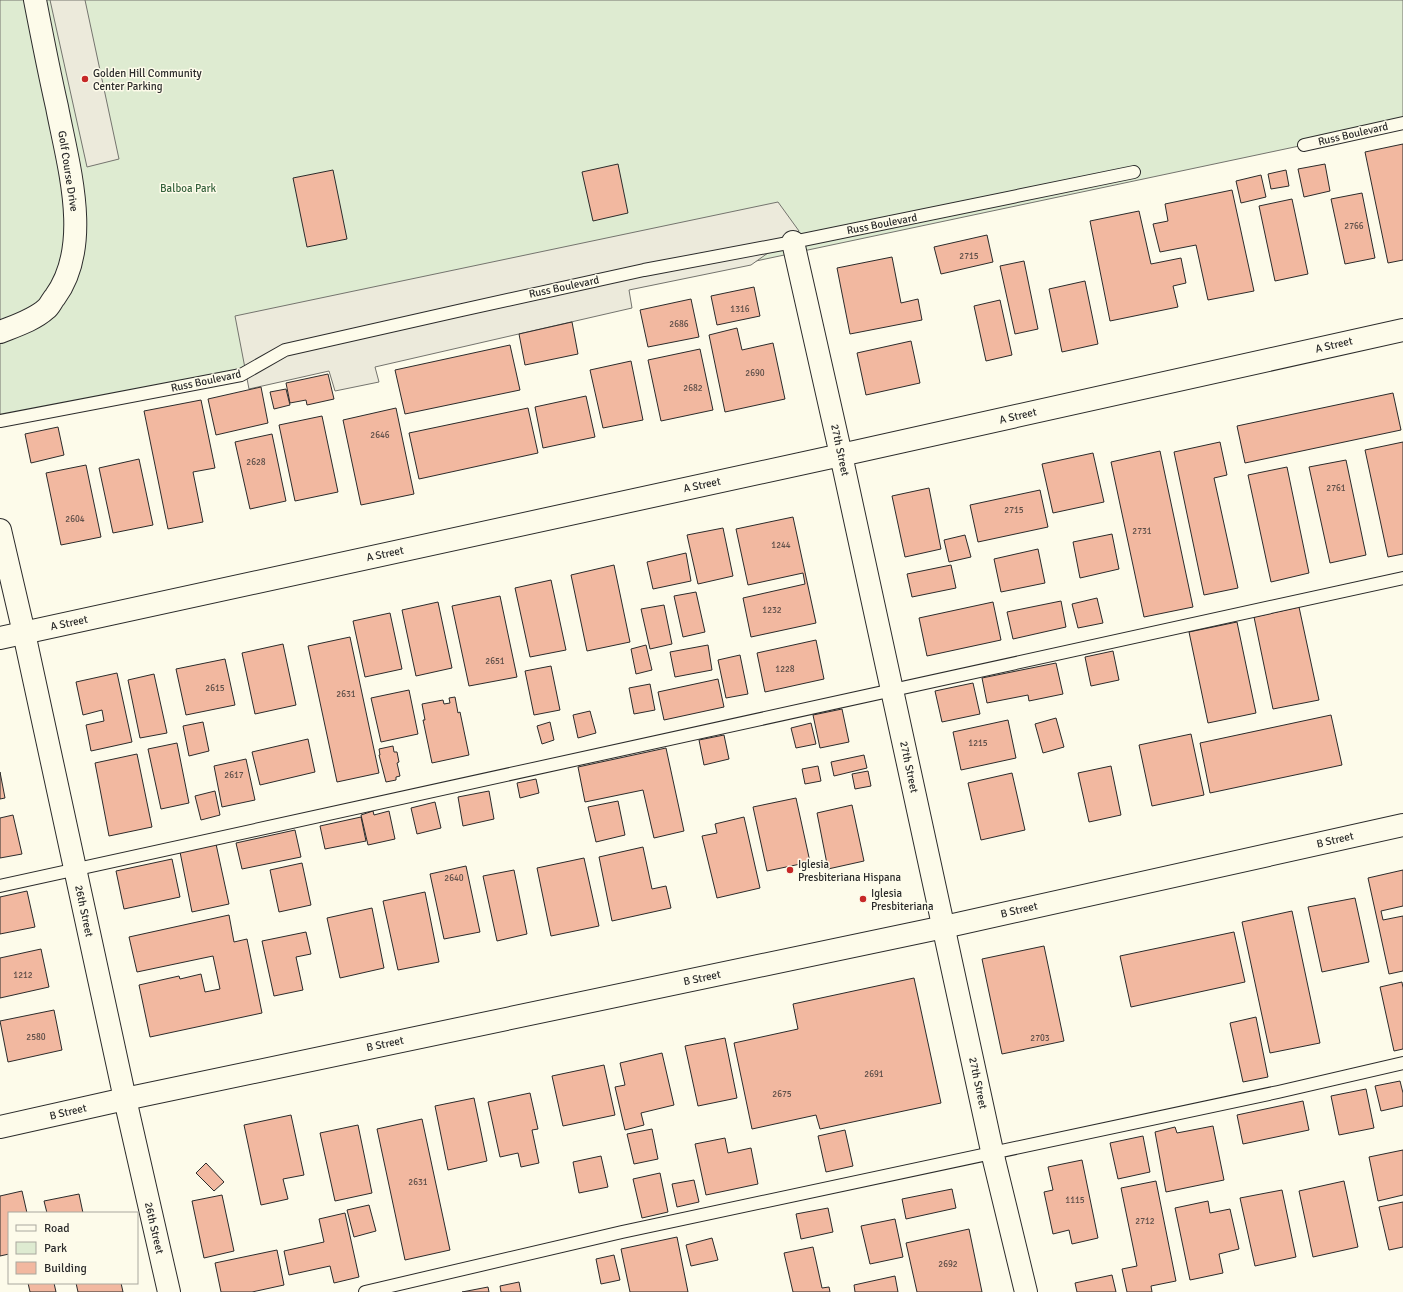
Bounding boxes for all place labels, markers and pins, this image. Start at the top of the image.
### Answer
place label: Golden Hill Community Center Parking [93,67,203,93]
marker: Golden Hill Community Center Parking [80,74,90,84]
place label: Iglesia Presbiteriana Hispana [798,858,902,884]
marker: Iglesia Presbiteriana Hispana [785,865,795,875]
place label: Iglesia Presbiteriana [871,887,934,913]
marker: Iglesia Presbiteriana [858,894,868,904]

